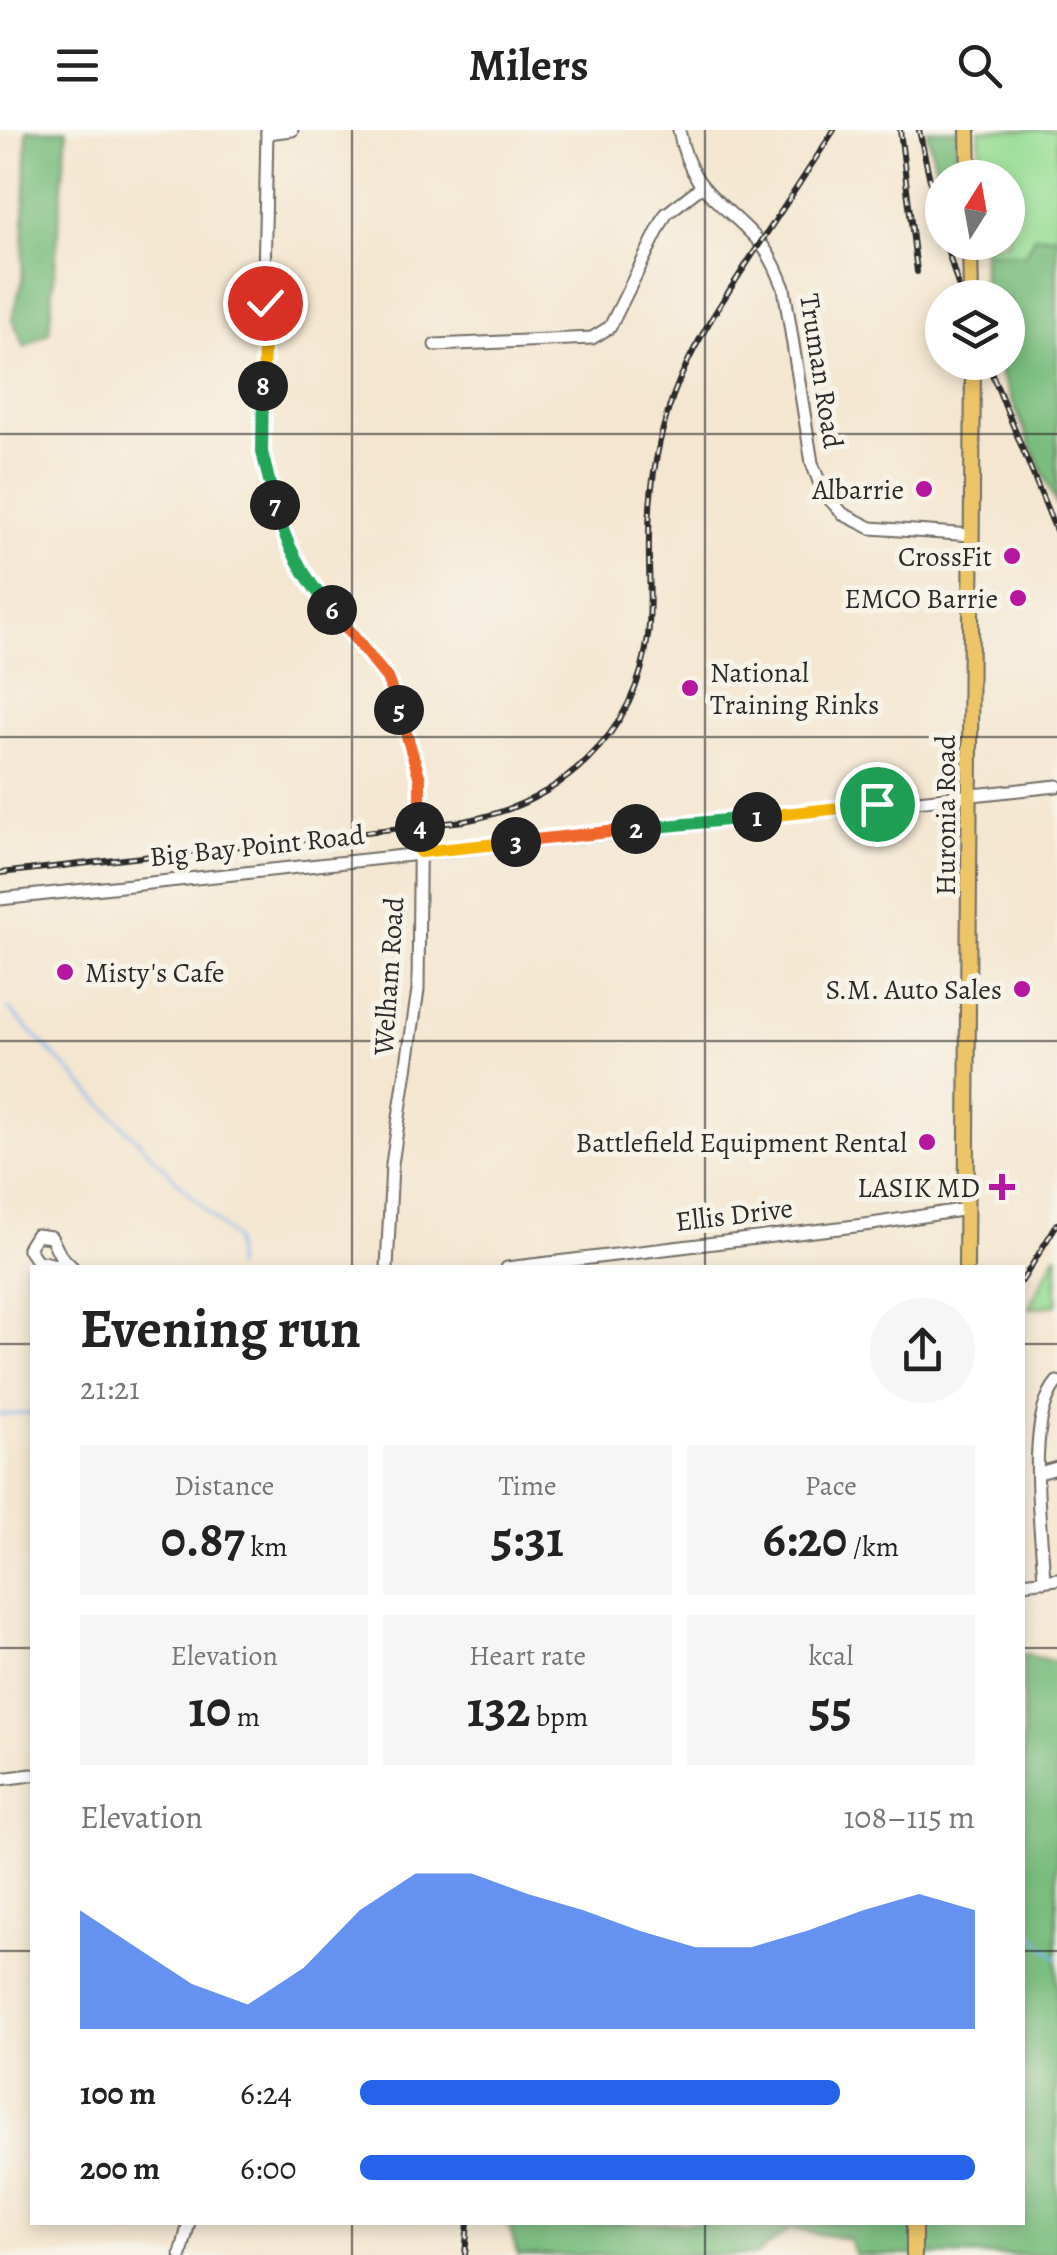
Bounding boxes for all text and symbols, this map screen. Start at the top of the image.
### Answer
text: Milers [468,34,589,96]
icon: menu [50,38,105,93]
icon: search [952,38,1007,93]
north arrow [925,160,1025,260]
map controls [925,160,1025,380]
pin [223,261,308,346]
icon: check [238,276,293,331]
button: layers [925,280,1025,380]
street label: Truman Road [790,291,852,452]
pin: 8 [238,361,288,411]
text: 8 [256,367,270,405]
place label: Albarrie [811,471,904,509]
marker: Albarrie [913,478,935,500]
pin: 7 [250,480,300,530]
text: 7 [269,486,281,524]
place label: CrossFit [898,538,992,576]
marker: CrossFit [1001,545,1023,567]
place label: EMCO Barrie [844,580,998,618]
pin: 6 [307,585,357,635]
marker: EMCO Barrie [1007,587,1029,609]
text: 6 [325,591,339,629]
place label: National Training Rinks [710,654,879,724]
marker: National Training Rinks [679,677,701,699]
pin: 5 [374,685,424,735]
text: 5 [393,691,405,729]
street label: Huronia Road [927,734,965,895]
pin [835,762,920,847]
icon: arrive [850,777,905,832]
pin: 1 [732,792,782,842]
text: 1 [752,798,762,836]
pin: 4 [395,802,445,852]
pin: 2 [611,804,661,854]
text: 4 [413,808,427,846]
text: 2 [629,810,643,848]
street label: Big Bay Point Road [148,816,367,876]
pin: 3 [491,817,541,867]
text: 3 [510,823,522,861]
street label: Welham Road [364,895,414,1057]
place label: Misty's Cafe [85,954,225,992]
marker: Misty's Cafe [54,961,76,983]
place label: S.M. Auto Sales [825,971,1002,1009]
marker: S.M. Auto Sales [1011,978,1033,1000]
place label: Battlefield Equipment Rental [576,1124,907,1162]
marker: Battlefield Equipment Rental [916,1131,938,1153]
place label: LASIK MD [857,1169,980,1207]
marker: LASIK MD [989,1174,1015,1200]
street label: Ellis Drive [673,1189,795,1241]
text: Evening run [80,1291,361,1366]
button: share [870,1298,975,1403]
text: 21:21 [80,1366,140,1410]
text: Distance [174,1467,274,1505]
text: Time [498,1467,557,1505]
text: Pace [805,1467,857,1505]
text: 0.87 [161,1505,245,1573]
text: 5:31 [491,1505,564,1573]
text: 6:20 [763,1505,847,1573]
text: km [245,1528,288,1566]
text: /km [847,1528,899,1566]
text: Elevation [170,1637,278,1675]
text: Heart rate [469,1637,586,1675]
text: kcal [808,1637,853,1675]
text: 10 [188,1675,231,1743]
text: 132 [467,1675,530,1743]
text: 55 [809,1675,852,1743]
text: m [231,1698,260,1736]
text: bpm [530,1698,588,1736]
text: Elevation [80,1795,203,1839]
text: 108–115 m [843,1795,975,1839]
text: 100 m [80,2071,156,2115]
text: 6:24 [240,2071,292,2115]
text: 200 m [80,2146,160,2190]
text: 6:00 [240,2146,297,2190]

